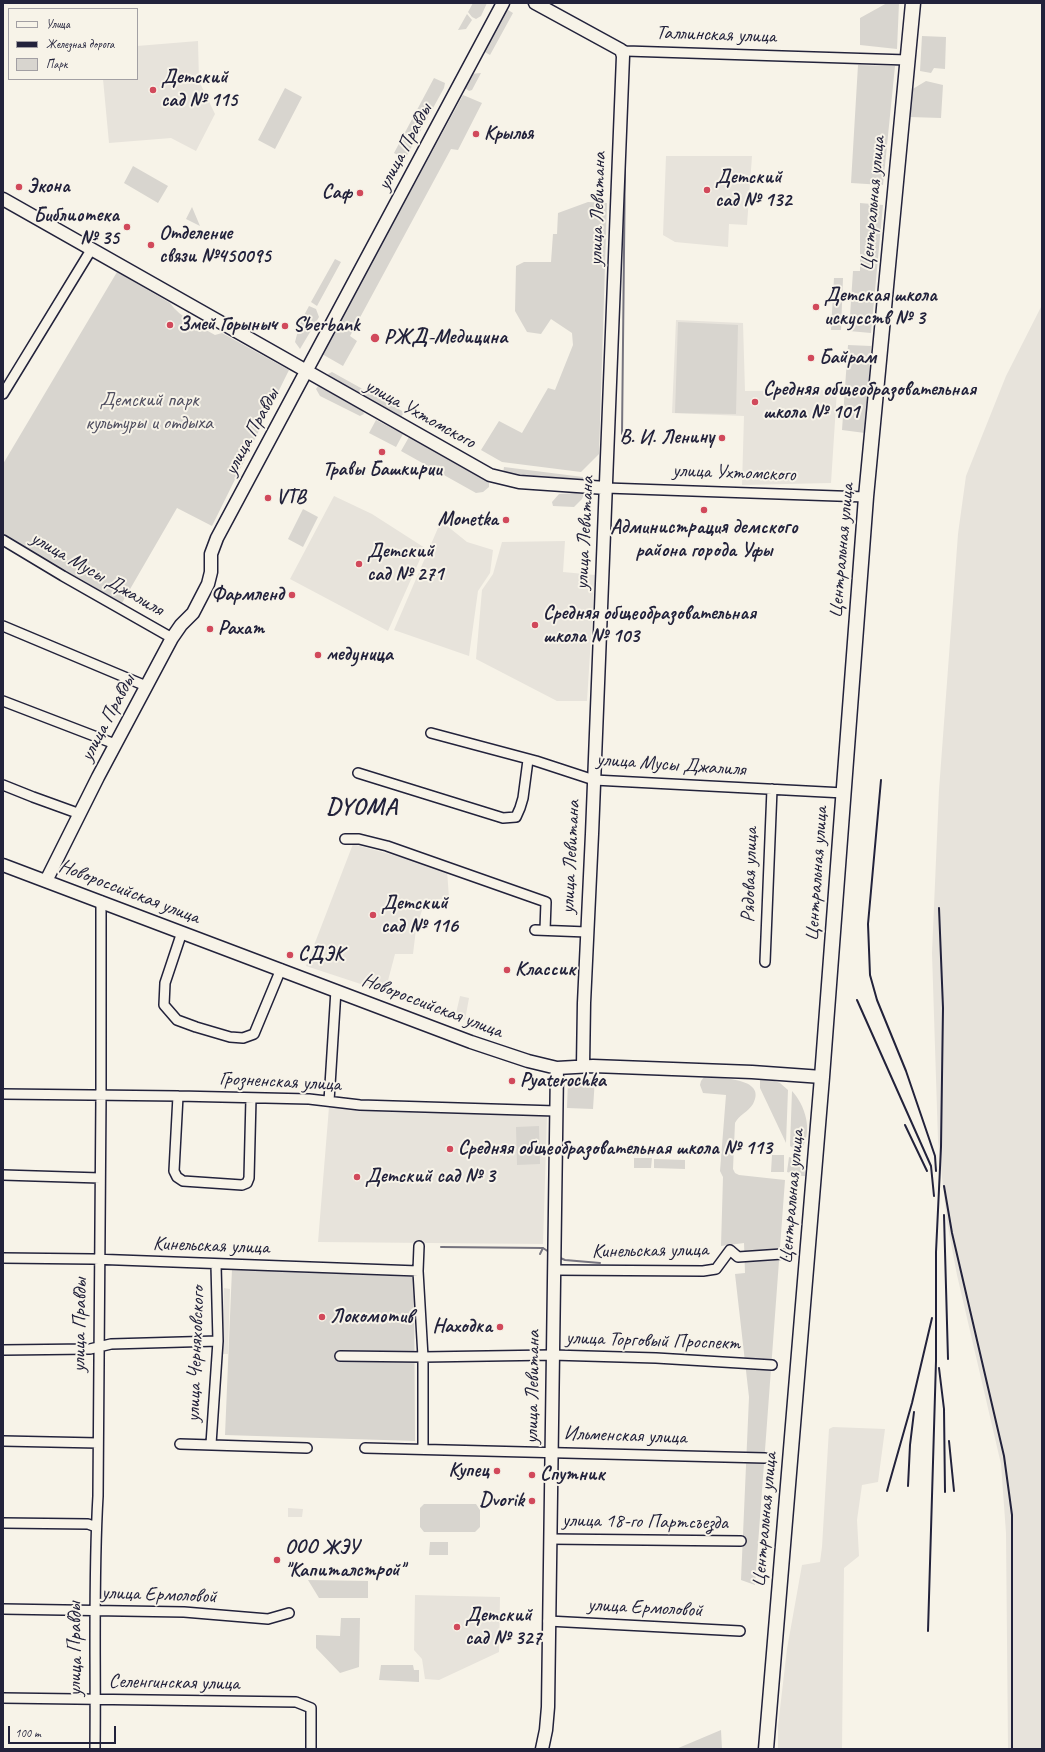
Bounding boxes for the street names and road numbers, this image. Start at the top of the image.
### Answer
street label: Таллинская улица [656,21,776,49]
street label: улица Правды [372,100,438,194]
street label: Центральная улица [855,136,891,272]
street label: улица Левитана [584,152,612,266]
street label: улица Ухтомского [360,374,480,454]
street label: улица Правды [219,385,285,479]
street label: улица Ухтомского [672,459,796,487]
street label: улица Левитана [570,476,600,590]
street label: Центральная улица [824,483,860,619]
street label: улица Мусы Джалиля [26,526,168,622]
street label: улица Правды [75,671,141,765]
street label: улица Мусы Джалиля [596,748,746,782]
street label: улица Левитана [556,800,586,914]
street label: Центральная улица [800,806,834,942]
street label: Рядовая улица [736,827,764,923]
street label: Новороссийская улица [55,854,203,930]
street label: Новороссийская улица [358,968,506,1044]
street label: Грозненская улица [219,1067,341,1097]
street label: Центральная улица [774,1129,810,1265]
street label: Кинельская улица [153,1232,269,1260]
street label: Кинельская улица [592,1238,708,1264]
street label: улица Правды [67,1278,93,1372]
street label: улица Черняховского [182,1286,210,1422]
street label: улица Торговый Проспект [565,1326,741,1356]
street label: улица Левитана [520,1330,546,1444]
street label: Ильменская улица [563,1422,687,1450]
street label: Центральная улица [747,1452,783,1588]
street label: улица 18-го Партсъезда [562,1509,728,1535]
street label: улица Ермоловой [101,1581,217,1609]
street label: улица Ермоловой [587,1593,703,1623]
street label: улица Правды [64,1602,88,1696]
street label: Селенгинская улица [108,1670,240,1696]

